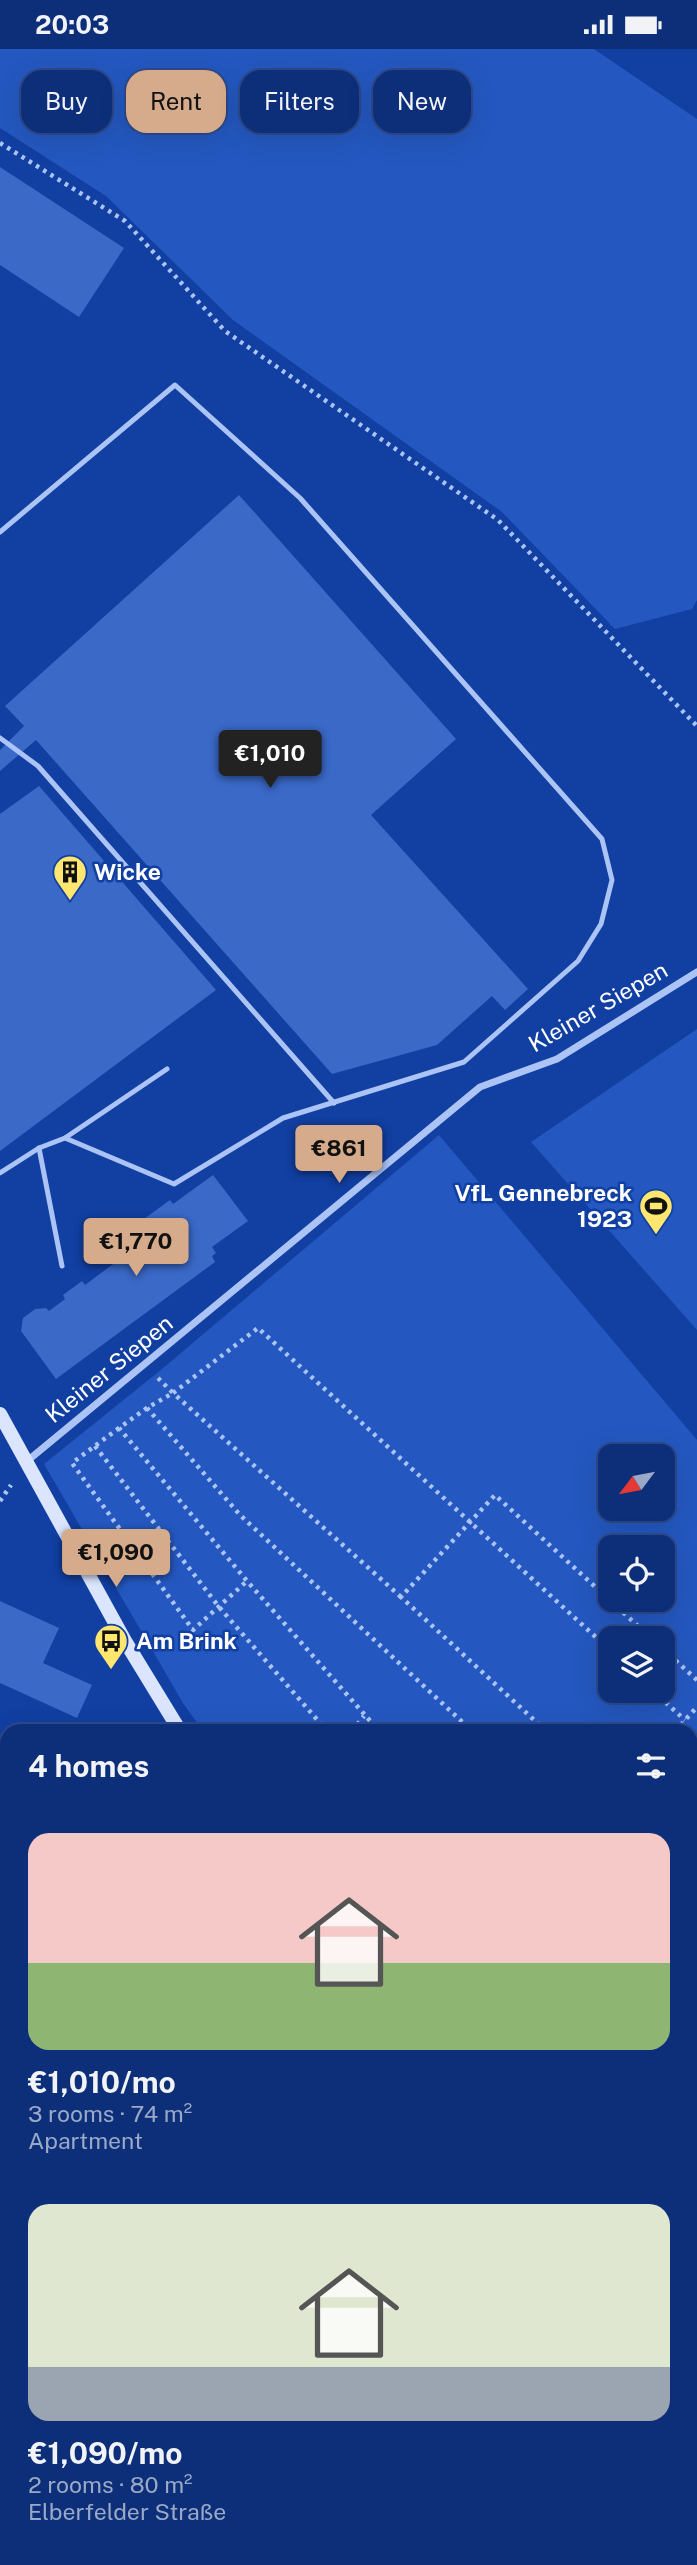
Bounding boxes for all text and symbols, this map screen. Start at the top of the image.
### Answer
text: 20:03 [35,9,109,40]
chip: Buy [21,70,112,133]
chip: Rent [126,70,226,133]
chip: Filters [240,70,359,133]
chip: New [373,70,471,133]
pin: €1,010 [213,731,327,790]
text: €1,010 [235,739,305,766]
building icon: Wicke [51,853,89,902]
place label: Wicke [94,858,161,885]
street label: Kleiner Siepen [523,956,672,1057]
pin: €861 [298,1125,380,1185]
text: €861 [311,1134,367,1161]
place label: VfL Gennebreck 1923 [454,1179,632,1232]
sports icon: VfL Gennebreck 1923 [637,1187,675,1236]
pin: €1,770 [79,1219,193,1278]
text: €1,770 [100,1227,172,1254]
street label: Kleiner Siepen [40,1309,178,1428]
north arrow [598,1444,676,1521]
map controls [598,1444,675,1703]
pin: €1,090 [59,1529,173,1589]
button: locate [598,1535,675,1612]
text: €1,090 [78,1538,154,1565]
bus stop icon: Am Brink [92,1622,130,1671]
button: layers [598,1626,675,1703]
place label: Am Brink [136,1627,237,1654]
icon: filters [632,1747,670,1785]
text: 4 homes [28,1748,149,1784]
icon: home [286,1879,412,2005]
text: €1,010/mo [28,2064,176,2100]
text: 3 rooms · 74 m² [28,2100,192,2127]
text: Apartment [28,2127,143,2154]
icon: home [286,2250,412,2376]
text: €1,090/mo [28,2435,183,2471]
text: 2 rooms · 80 m² [28,2471,193,2498]
text: Elberfelder Straße [28,2498,226,2525]

